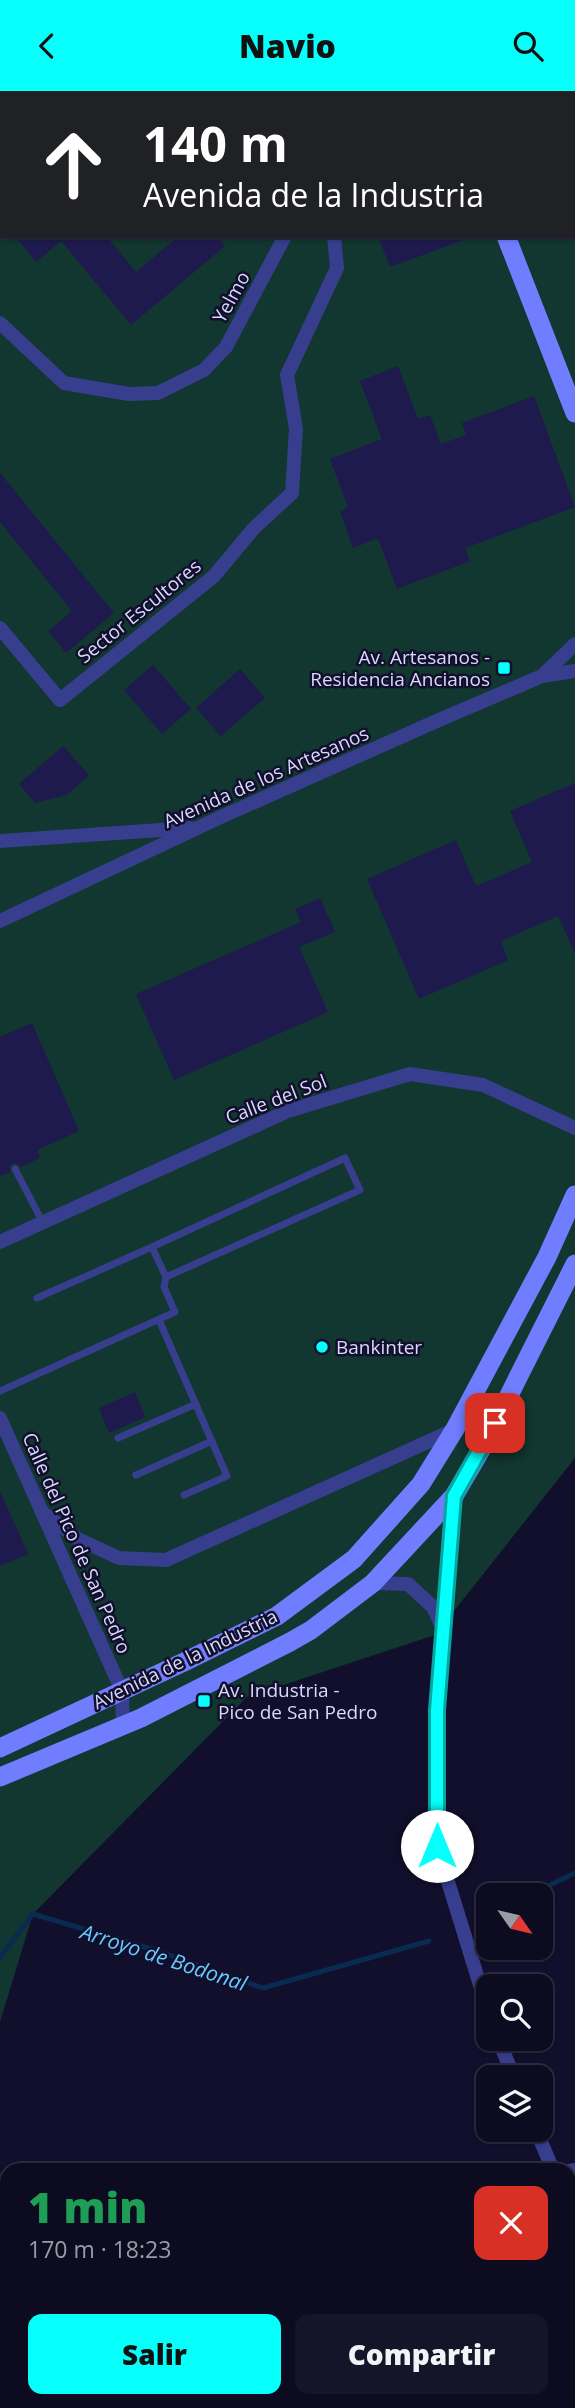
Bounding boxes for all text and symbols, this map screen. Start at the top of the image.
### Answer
text: Navio [239,24,336,67]
icon: back [28,27,66,65]
icon: search [509,27,547,65]
text: 140 m [143,110,288,176]
icon: ahead [28,119,119,210]
text: Avenida de la Industria [143,173,484,216]
street label: Yelmo [206,267,256,327]
street label: Sector Escultores [72,553,206,669]
place label: Av. Artesanos - Residencia Ancianos [310,644,490,692]
marker: Av. Artesanos - Residencia Ancianos [496,660,512,676]
street label: Avenida de los Artesanos [159,720,373,834]
street label: Calle del Sol [222,1068,330,1130]
place label: Bankinter [336,1334,422,1360]
marker: Bankinter [314,1339,330,1355]
pin [465,1393,525,1453]
icon: arrive [476,1404,514,1442]
street label: Calle del Pico de San Pedro [16,1428,138,1658]
street label: Avenida de la Industria [88,1603,282,1715]
place label: Av. Industria - Pico de San Pedro [218,1677,377,1725]
marker: Av. Industria - Pico de San Pedro [196,1693,212,1709]
position arrow [400,1809,474,1883]
north arrow [476,1883,553,1960]
map controls [476,1883,553,2142]
water label: Arroyo de Bodonal [76,1916,251,1997]
button: search [476,1974,553,2051]
button: layers [476,2065,553,2142]
text: 1 min [28,2178,147,2235]
button: close [474,2186,548,2260]
text: 170 m · 18:23 [28,2233,171,2265]
button: Salir [28,2314,281,2394]
button: Compartir [295,2314,548,2394]

